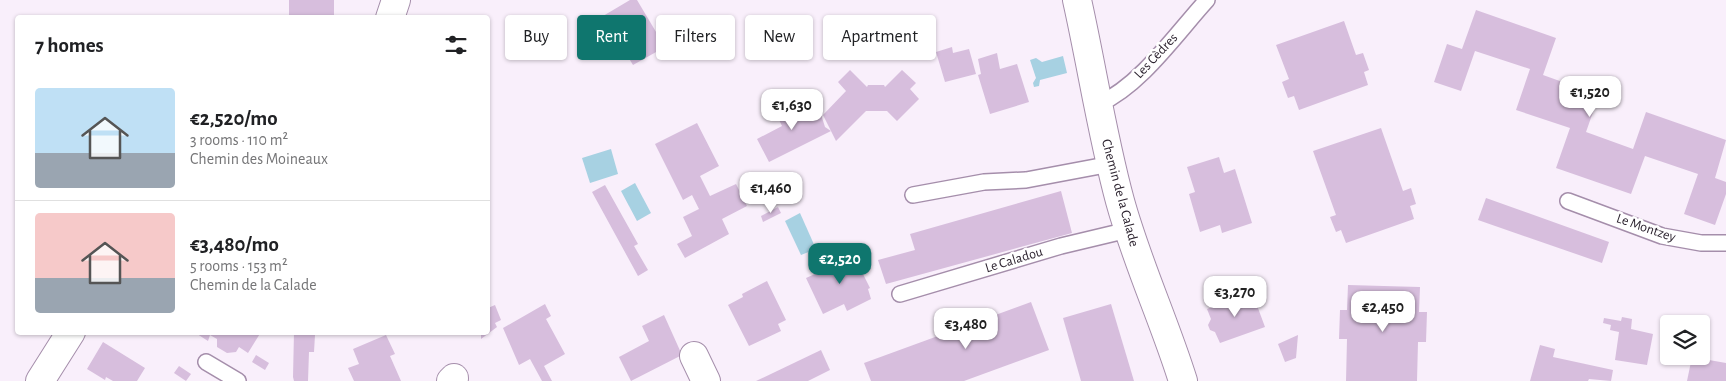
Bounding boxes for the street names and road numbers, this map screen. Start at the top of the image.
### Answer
street label: Les Cèdres [1132,31,1180,81]
street label: Chemin de la Calade [1099,138,1141,248]
street label: Le Montzey [1615,211,1677,245]
street label: Le Caladou [984,245,1044,275]

